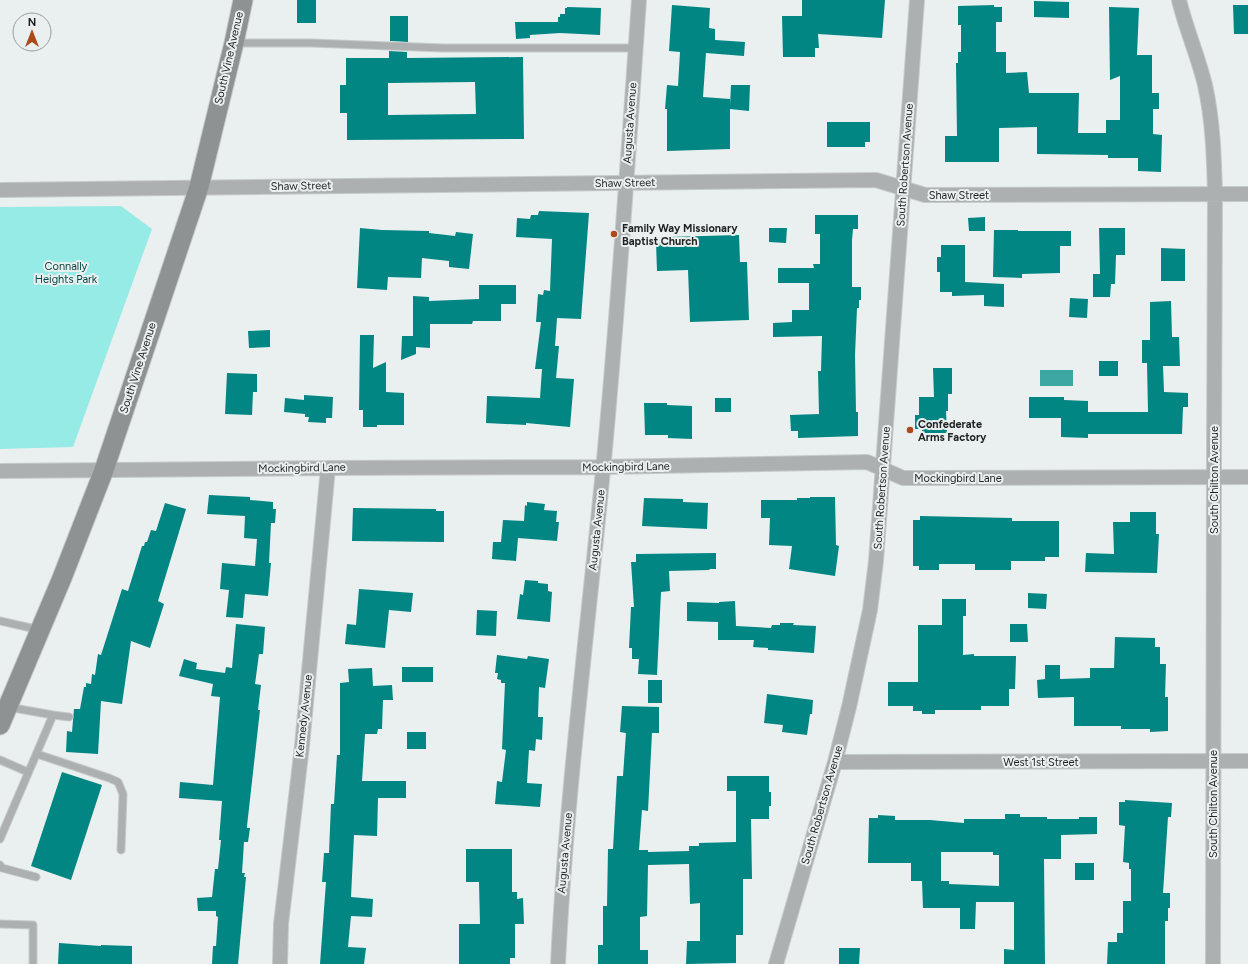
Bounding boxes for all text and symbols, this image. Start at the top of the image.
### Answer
street label: South Vine Avenue [212,10,246,106]
north arrow [12,12,52,52]
text: N [28,16,36,29]
street label: Augusta Avenue [621,82,639,164]
street label: South Robertson Avenue [894,103,916,227]
street label: Shaw Street [595,176,655,190]
street label: Shaw Street [271,179,331,193]
street label: Shaw Street [929,189,989,202]
place label: Family Way Missionary Baptist Church [622,222,738,248]
marker: Family Way Missionary Baptist Church [609,229,619,239]
park label: Connally Heights Park [35,260,98,286]
street label: South Vine Avenue [117,321,159,415]
place label: Confederate Arms Factory [918,418,987,444]
marker: Confederate Arms Factory [905,425,915,435]
street label: South Robertson Avenue [871,426,893,550]
street label: South Chilton Avenue [1208,426,1221,534]
street label: Mockingbird Lane [582,460,670,474]
street label: Mockingbird Lane [258,461,346,475]
street label: Mockingbird Lane [914,472,1002,485]
street label: Augusta Avenue [586,489,608,571]
street label: Kennedy Avenue [293,674,315,758]
street label: South Robertson Avenue [799,744,845,866]
street label: South Chilton Avenue [1207,750,1220,858]
street label: West 1st Street [1003,756,1079,769]
street label: Augusta Avenue [555,812,575,894]

